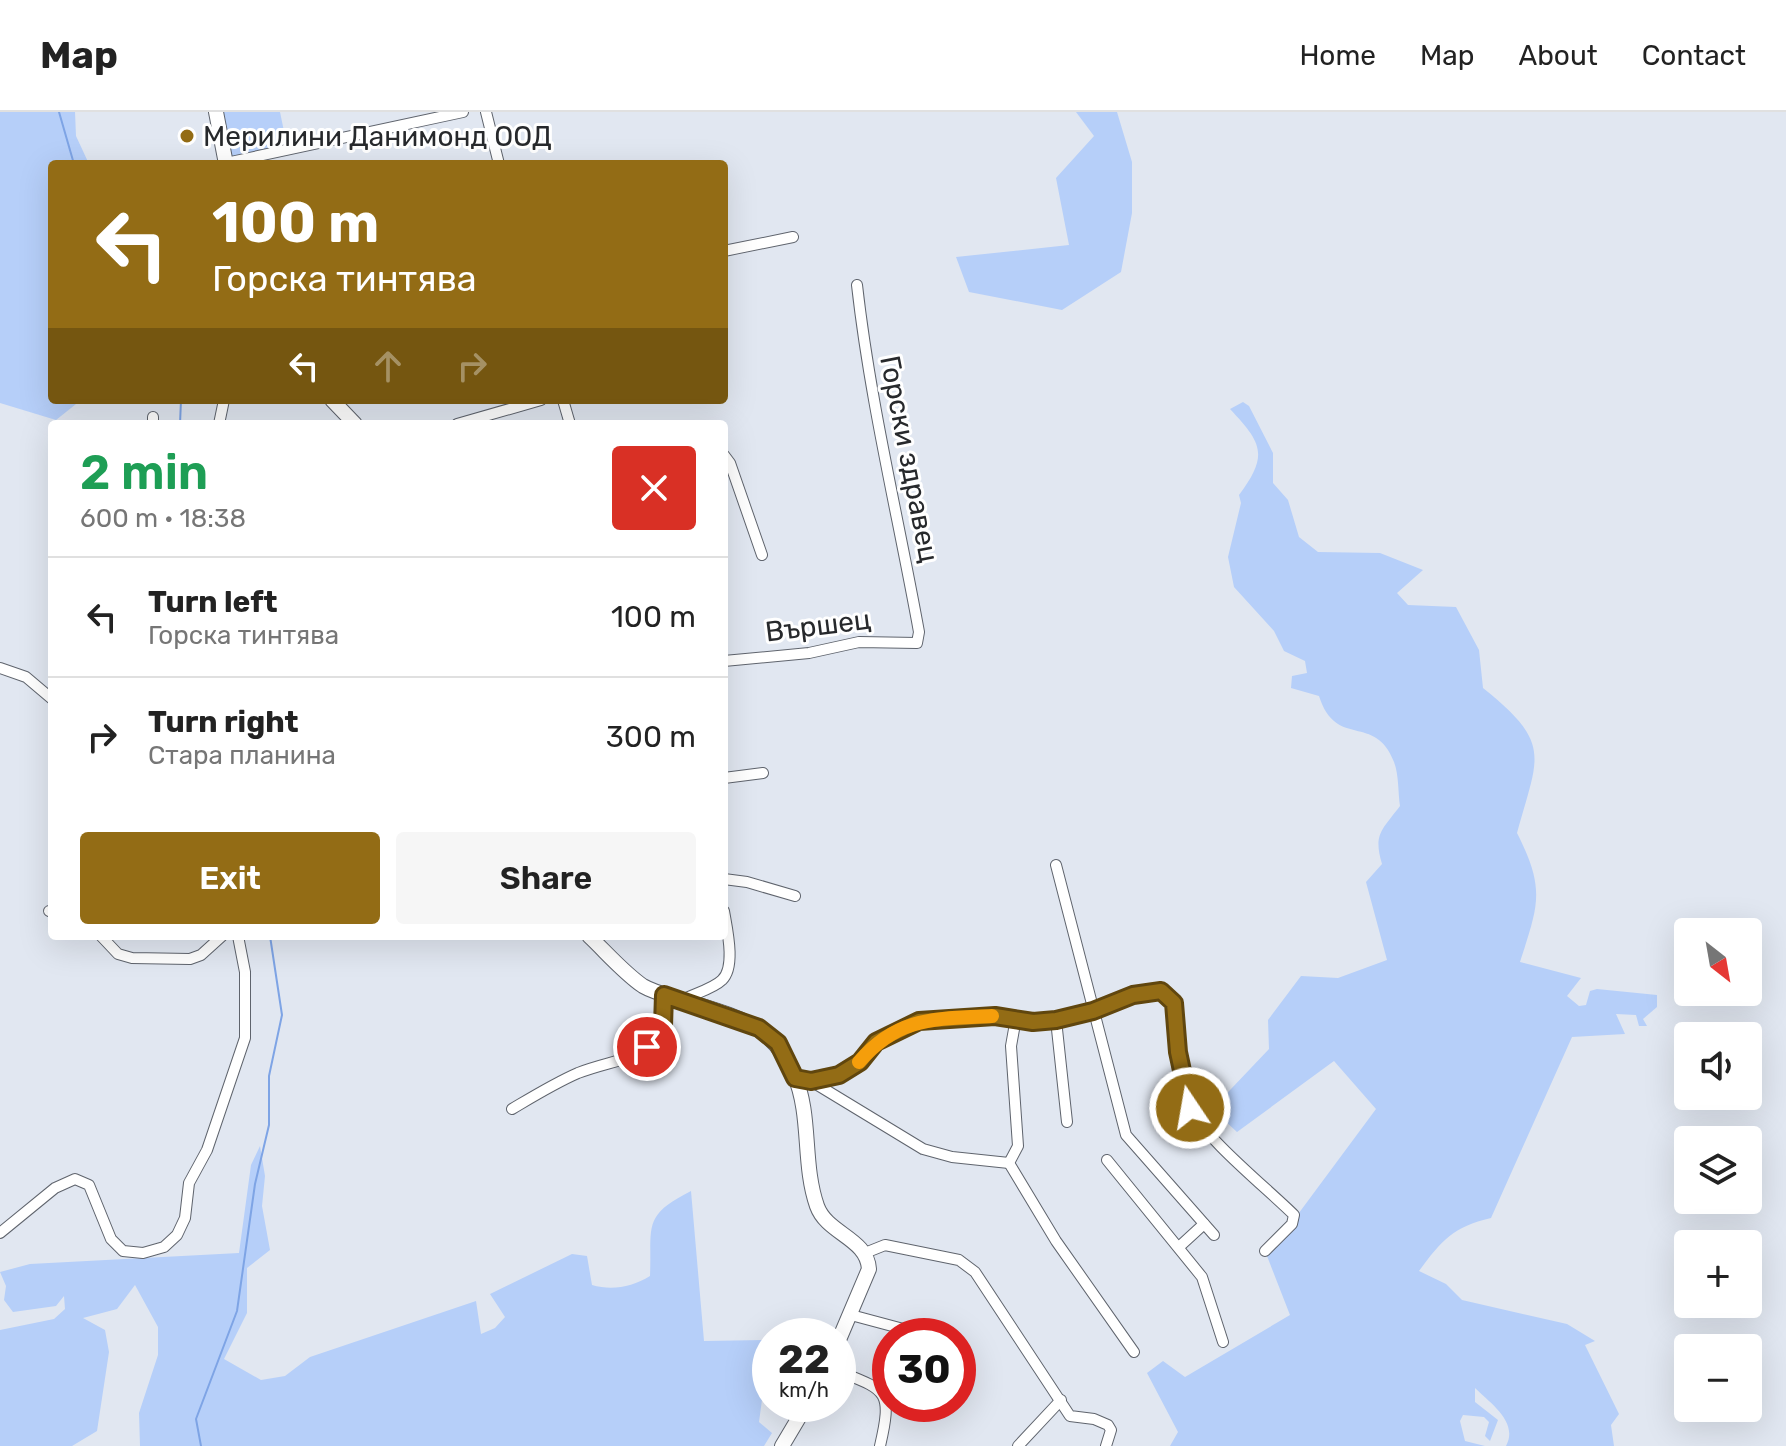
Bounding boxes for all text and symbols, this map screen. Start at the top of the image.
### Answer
text: Map [40,32,118,78]
text: Home [1299,39,1376,72]
text: Map [1420,39,1474,72]
text: About [1518,39,1598,72]
text: Contact [1642,39,1746,72]
place label: Мерилини Данимонд ООД [203,120,552,153]
marker: Мерилини Данимонд ООД [178,127,196,145]
text: 100 m [212,190,379,256]
icon: left [80,192,184,296]
text: Горска тинтява [212,257,477,300]
icon: left [282,344,326,388]
icon: ahead [366,344,410,388]
icon: right [450,344,494,388]
street label: Горски здравец [873,353,946,565]
text: 2 min [80,444,208,501]
button: close [612,446,696,530]
text: 600 m · 18:38 [80,503,246,534]
text: Turn left [148,584,278,620]
icon: left [80,595,124,639]
text: 100 m [611,599,696,635]
street label: Вършец [763,603,873,648]
text: Горска тинтява [148,620,339,651]
text: Turn right [148,704,299,740]
icon: right [80,715,124,759]
text: 300 m [606,719,696,755]
text: Стара планина [148,740,336,771]
button: Exit [80,832,380,924]
button: Share [396,832,696,924]
north arrow [1674,918,1762,1006]
map controls [1674,918,1762,1422]
pin [613,1013,681,1081]
button: sound [1674,1022,1762,1110]
icon: arrive [625,1025,669,1069]
position arrow [1148,1066,1232,1150]
button: layers [1674,1126,1762,1214]
button: + [1674,1230,1762,1318]
speed limit sign: 30 [872,1318,976,1422]
button: − [1674,1334,1762,1422]
text: 22 [778,1336,830,1383]
text: km/h [779,1378,829,1402]

